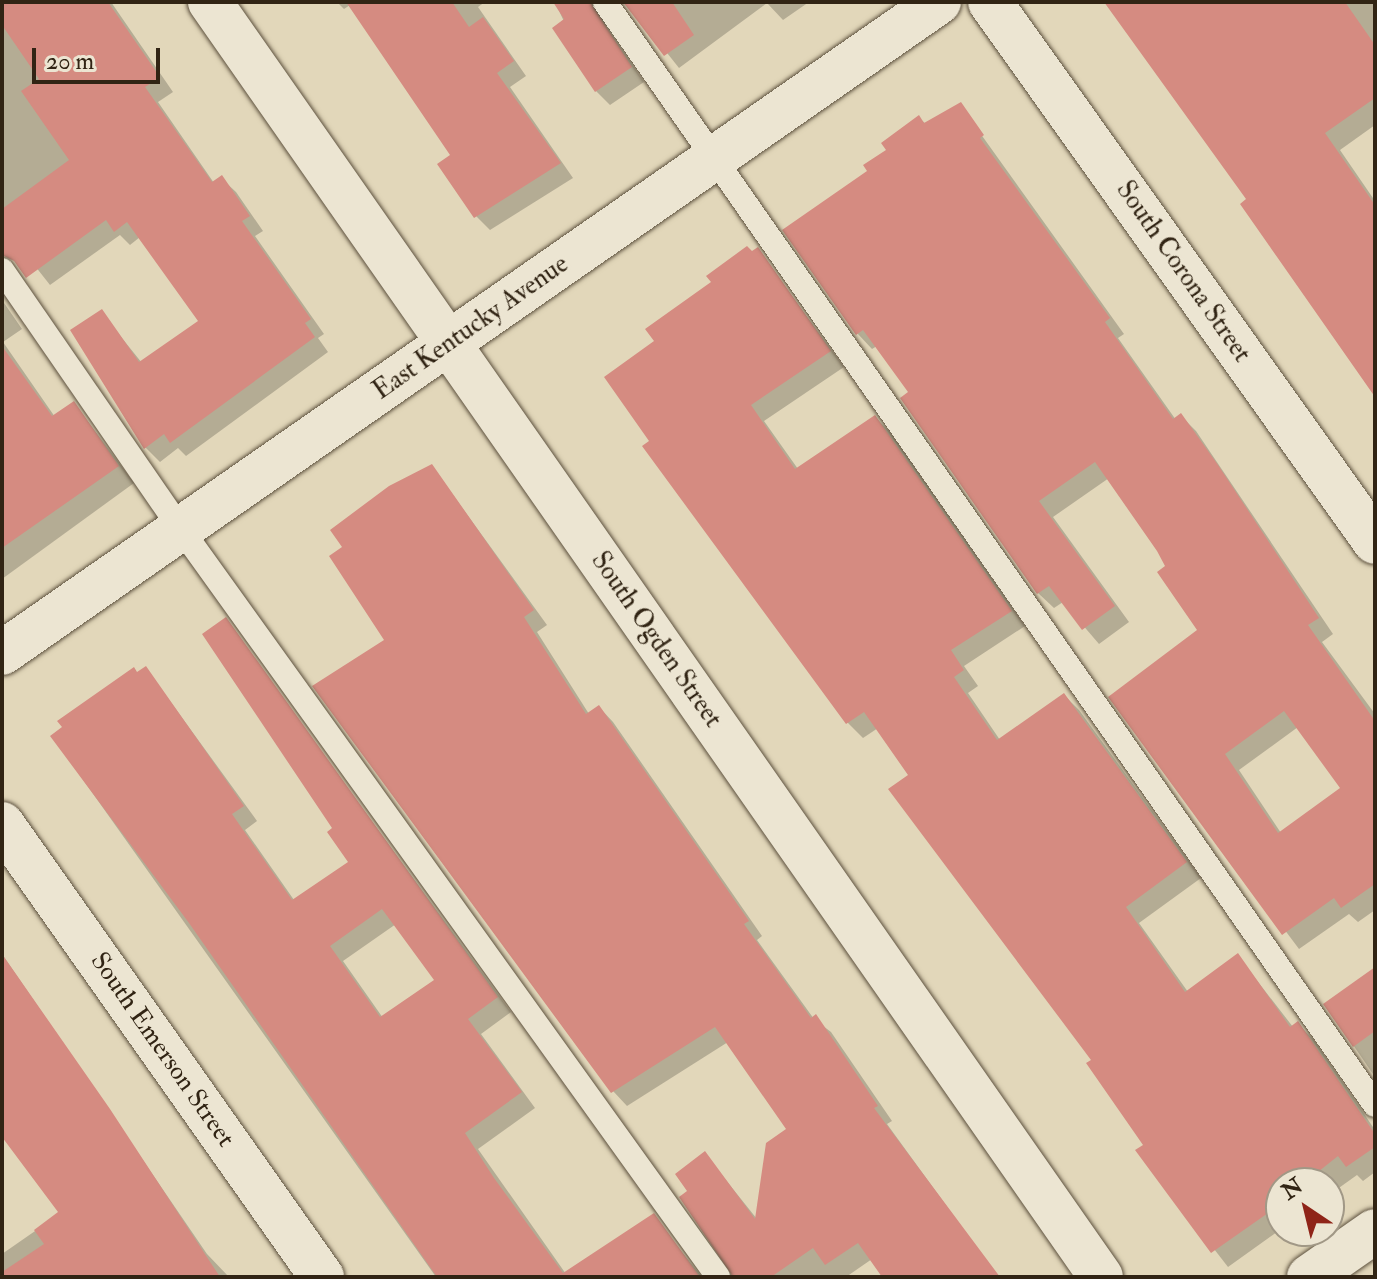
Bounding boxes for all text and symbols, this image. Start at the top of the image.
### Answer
scale bar [36,32,164,82]
text: 20 m [46,46,94,77]
street label: South Corona Street [1109,175,1257,369]
street label: East Kentucky Avenue [367,249,575,407]
street label: South Ogden Street [584,546,728,734]
street label: South Emerson Street [83,947,241,1153]
north arrow [1265,1167,1345,1247]
text: N [1276,1172,1308,1206]

